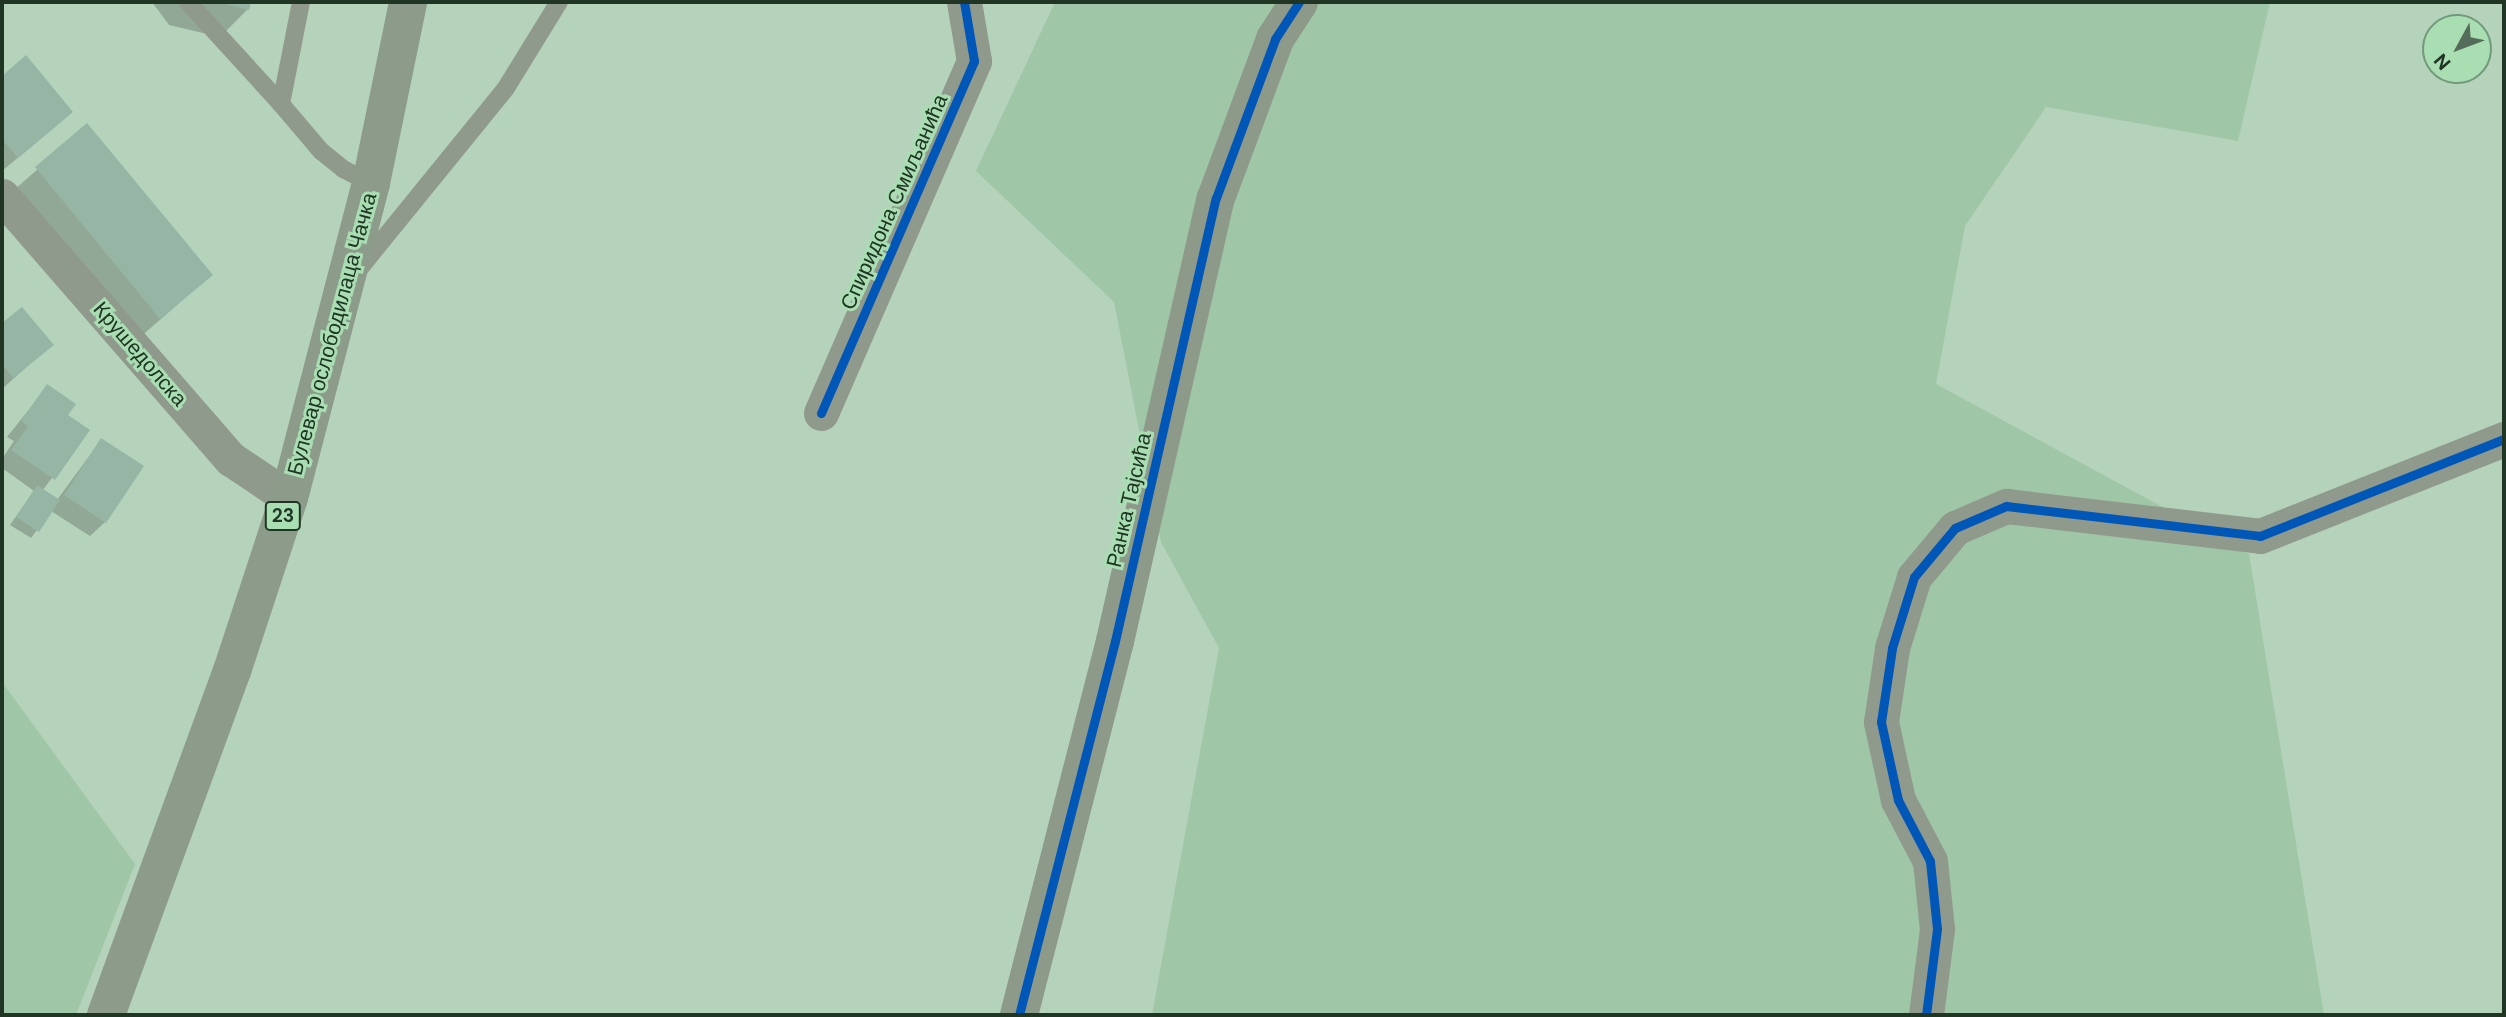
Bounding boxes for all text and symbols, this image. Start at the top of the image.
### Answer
north arrow [2422,14,2492,84]
text: N [2428,48,2456,75]
street label: Спиридона Смиљанића [835,90,953,314]
street label: Булевар ослободилаца Чачка [282,190,382,478]
street label: Крушедолска [88,297,192,411]
street label: Ранка Тајсића [1101,430,1157,570]
road number: 23 [264,500,302,531]

